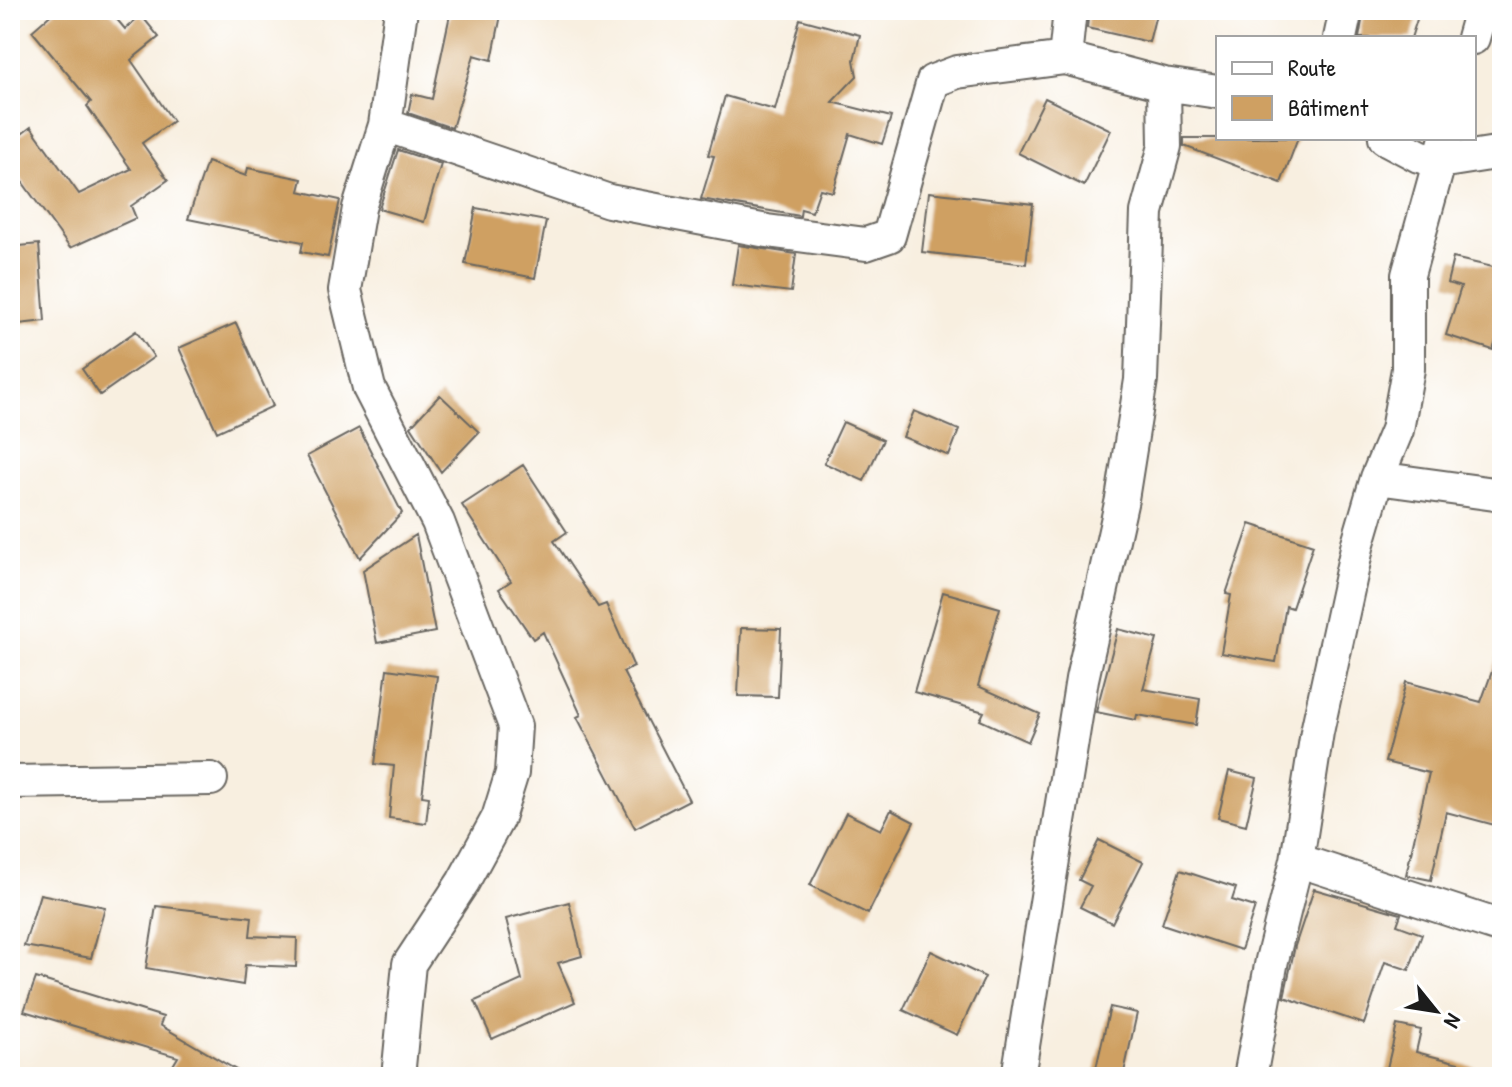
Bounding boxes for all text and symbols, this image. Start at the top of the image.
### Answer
legend [1216,36,1476,140]
text: Route [1288,51,1336,83]
text: Bâtiment [1288,91,1369,123]
north arrow [1396,971,1476,1051]
text: N [1437,1008,1469,1034]

